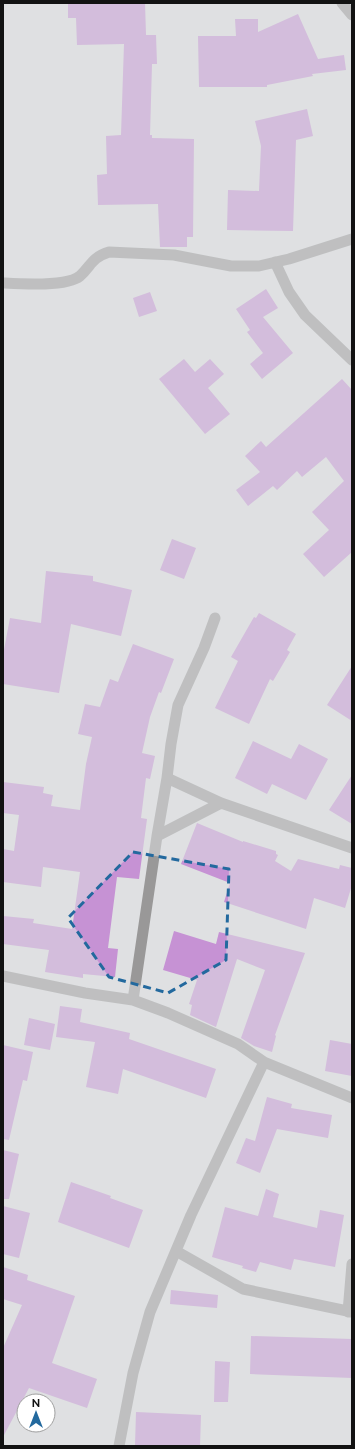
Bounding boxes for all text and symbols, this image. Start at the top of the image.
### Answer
north arrow [16,1393,56,1433]
text: N [32,1397,40,1410]

